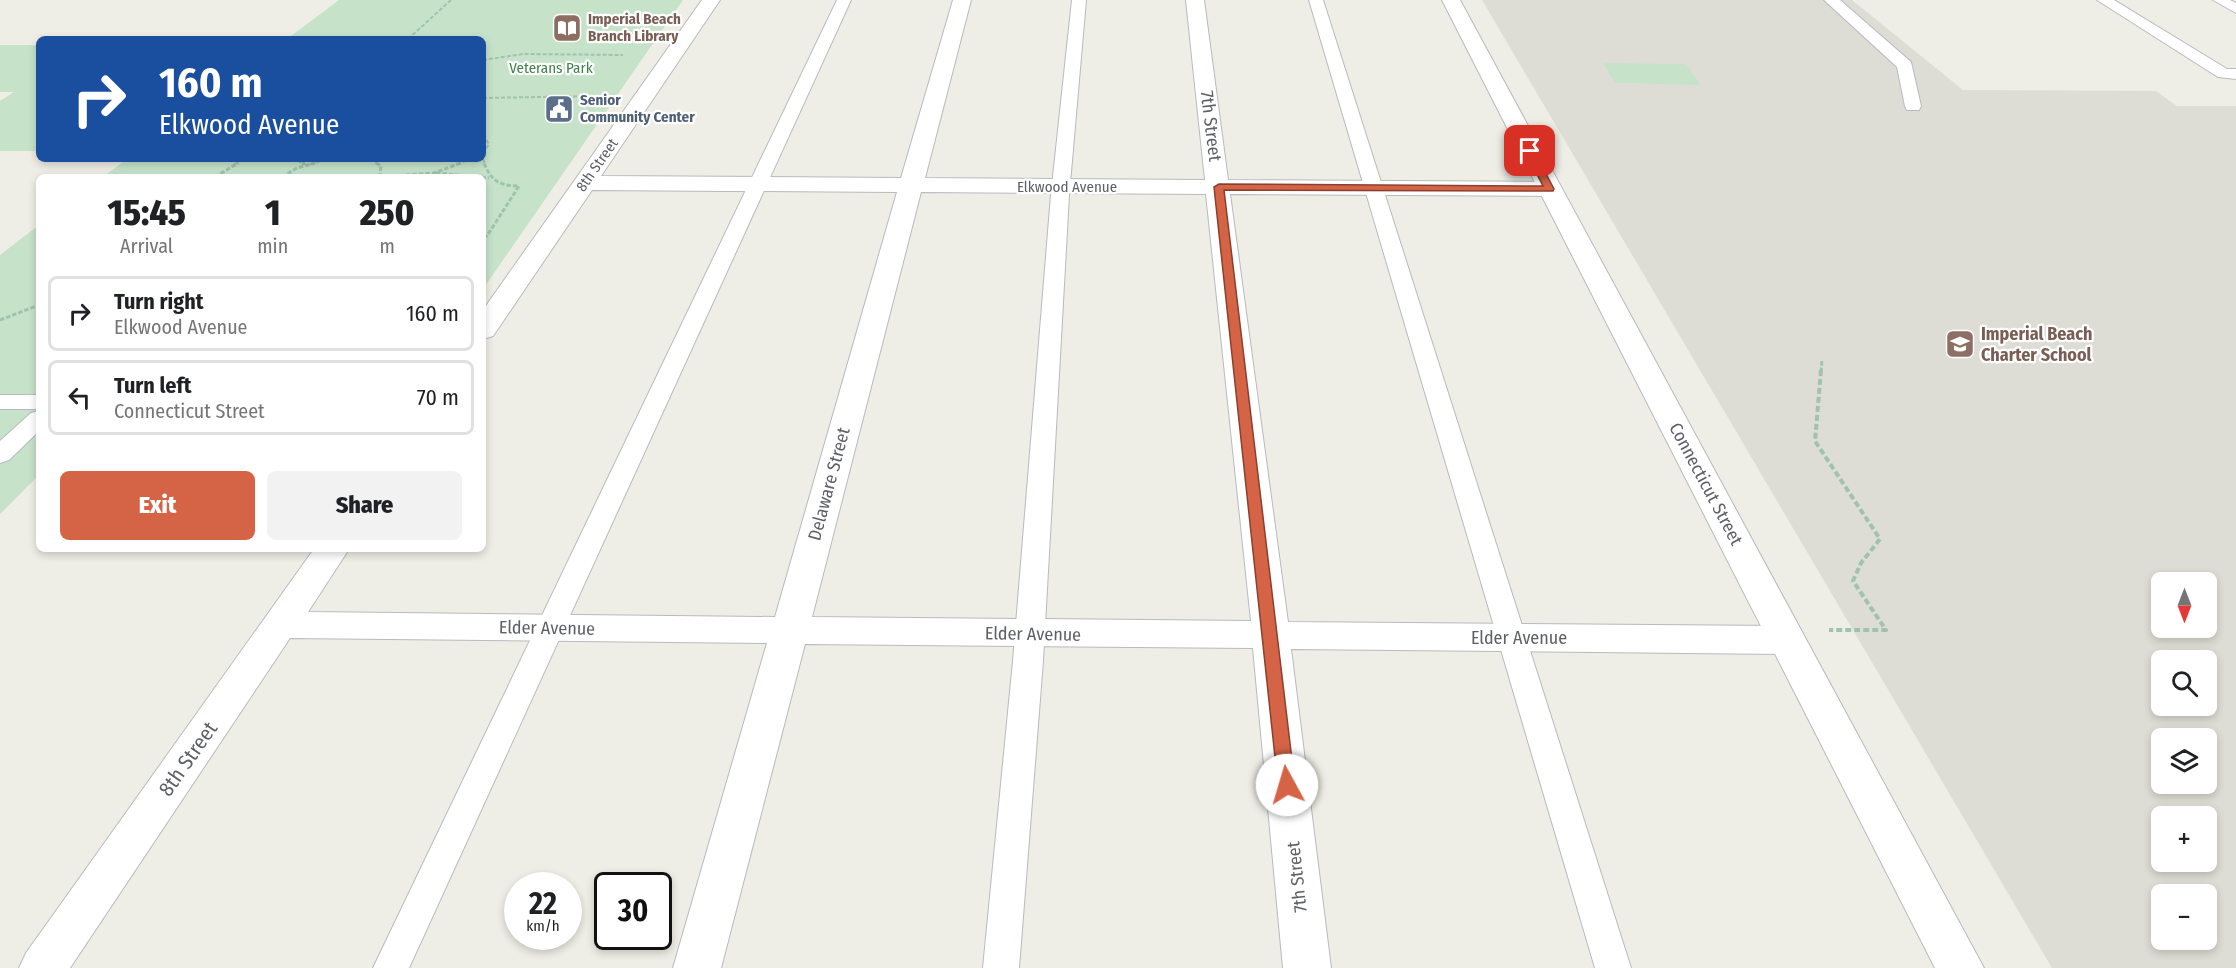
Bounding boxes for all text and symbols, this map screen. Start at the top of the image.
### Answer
place label: Imperial Beach Branch Library [588,10,681,45]
library icon: Imperial Beach Branch Library [551,12,583,44]
text: 160 m [159,58,262,108]
park label: Veterans Park [509,59,593,77]
icon: right [60,60,138,138]
street label: 7th Street [1196,89,1226,163]
place label: Senior Community Center [580,91,695,126]
public building icon: Senior Community Center [543,93,575,125]
text: Elkwood Avenue [159,109,339,141]
pin [1504,125,1555,176]
icon: arrive [1513,134,1546,167]
street label: 8th Street [572,135,622,195]
street label: Elkwood Avenue [1017,178,1117,196]
text: 15:45 [107,191,186,235]
text: 1 [265,191,281,235]
text: 250 [360,191,415,235]
text: Arrival [120,234,173,258]
text: min [257,234,288,258]
text: m [379,234,395,258]
text: Turn right [114,288,203,315]
icon: right [63,297,96,330]
text: 160 m [406,300,459,327]
text: Elkwood Avenue [114,315,248,339]
place label: Imperial Beach Charter School [1981,323,2092,366]
school or university icon: Imperial Beach Charter School [1944,328,1976,360]
text: Turn left [114,372,192,399]
icon: left [63,381,96,414]
text: 70 m [417,384,459,411]
text: Connecticut Street [114,399,265,423]
street label: Connecticut Street [1664,419,1748,549]
street label: Delaware Street [803,425,855,543]
button: Exit [60,471,255,540]
button: Share [267,471,462,540]
north arrow [2151,572,2217,638]
map controls [2151,572,2217,950]
street label: Elder Avenue [499,616,595,640]
street label: Elder Avenue [985,622,1081,646]
street label: Elder Avenue [1471,627,1567,649]
button: search [2151,650,2217,716]
street label: 8th Street [153,717,223,801]
button: layers [2151,728,2217,794]
position arrow [1255,753,1319,817]
button: + [2151,806,2217,872]
street label: 7th Street [1282,840,1312,914]
speed limit sign: 30 [594,872,672,950]
button: − [2151,884,2217,950]
text: 22 [529,886,557,922]
text: km/h [526,917,560,935]

